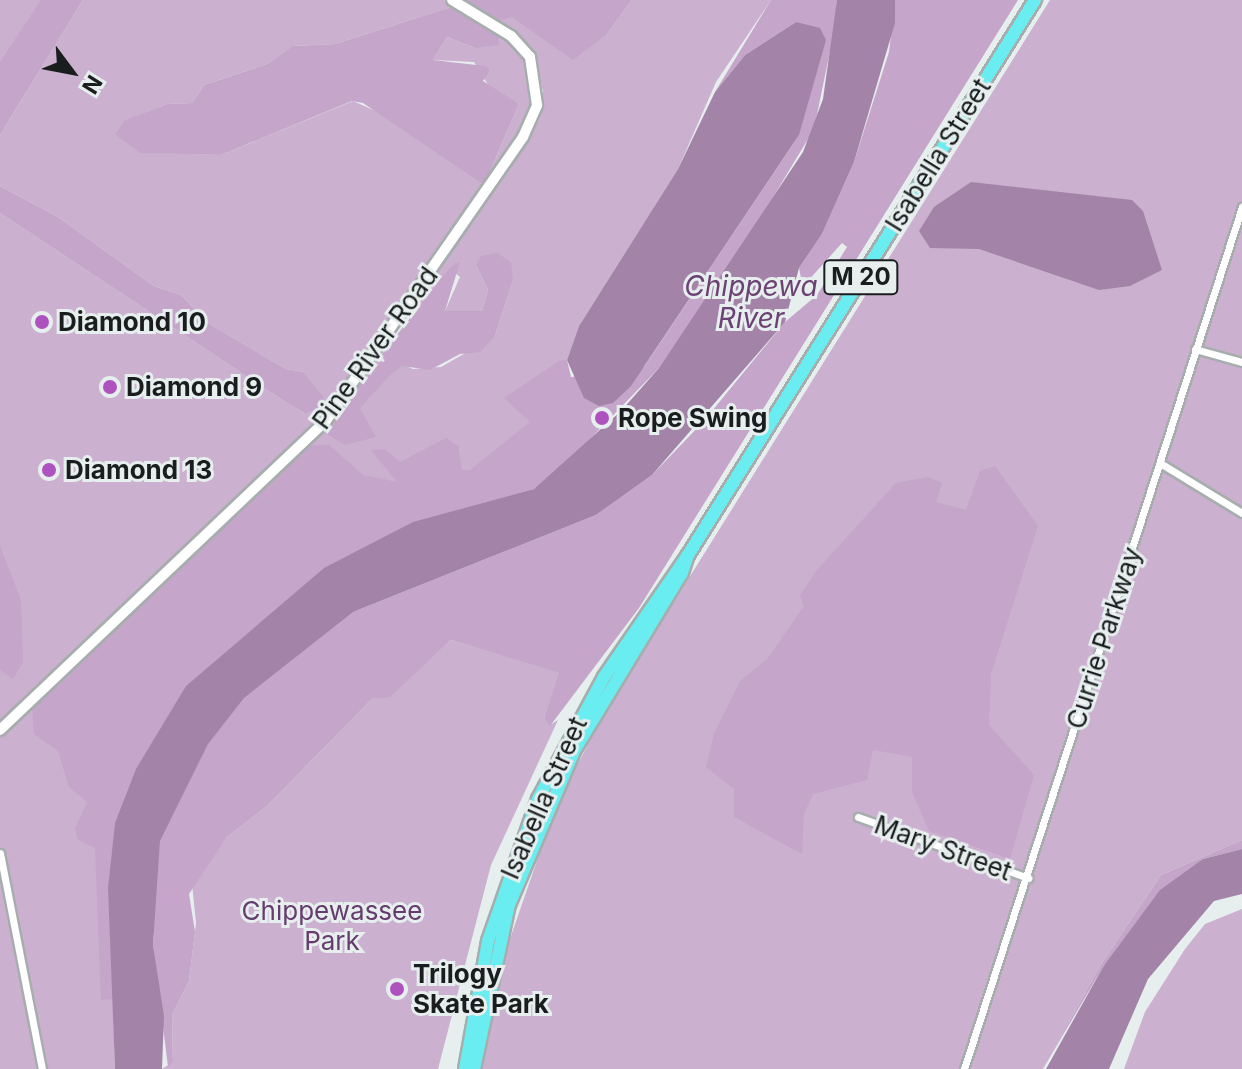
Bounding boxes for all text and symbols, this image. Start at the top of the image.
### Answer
north arrow [32,32,112,112]
text: N [77,71,108,99]
street label: Isabella Street [879,73,997,237]
road number: M 20 [823,257,899,297]
street label: Pine River Road [306,261,444,435]
water label: Chippewa River [684,269,818,335]
place label: Diamond 10 [58,306,206,338]
marker: Diamond 10 [33,313,51,331]
place label: Diamond 9 [126,371,262,403]
marker: Diamond 9 [101,378,119,396]
place label: Rope Swing [618,402,768,434]
marker: Rope Swing [593,409,611,427]
place label: Diamond 13 [65,454,212,486]
marker: Diamond 13 [40,461,58,479]
street label: Currie Parkway [1060,543,1148,733]
street label: Isabella Street [494,712,594,884]
street label: Mary Street [870,809,1016,887]
park label: Chippewassee Park [242,895,422,956]
place label: Trilogy Skate Park [413,958,549,1020]
marker: Trilogy Skate Park [388,980,406,998]

